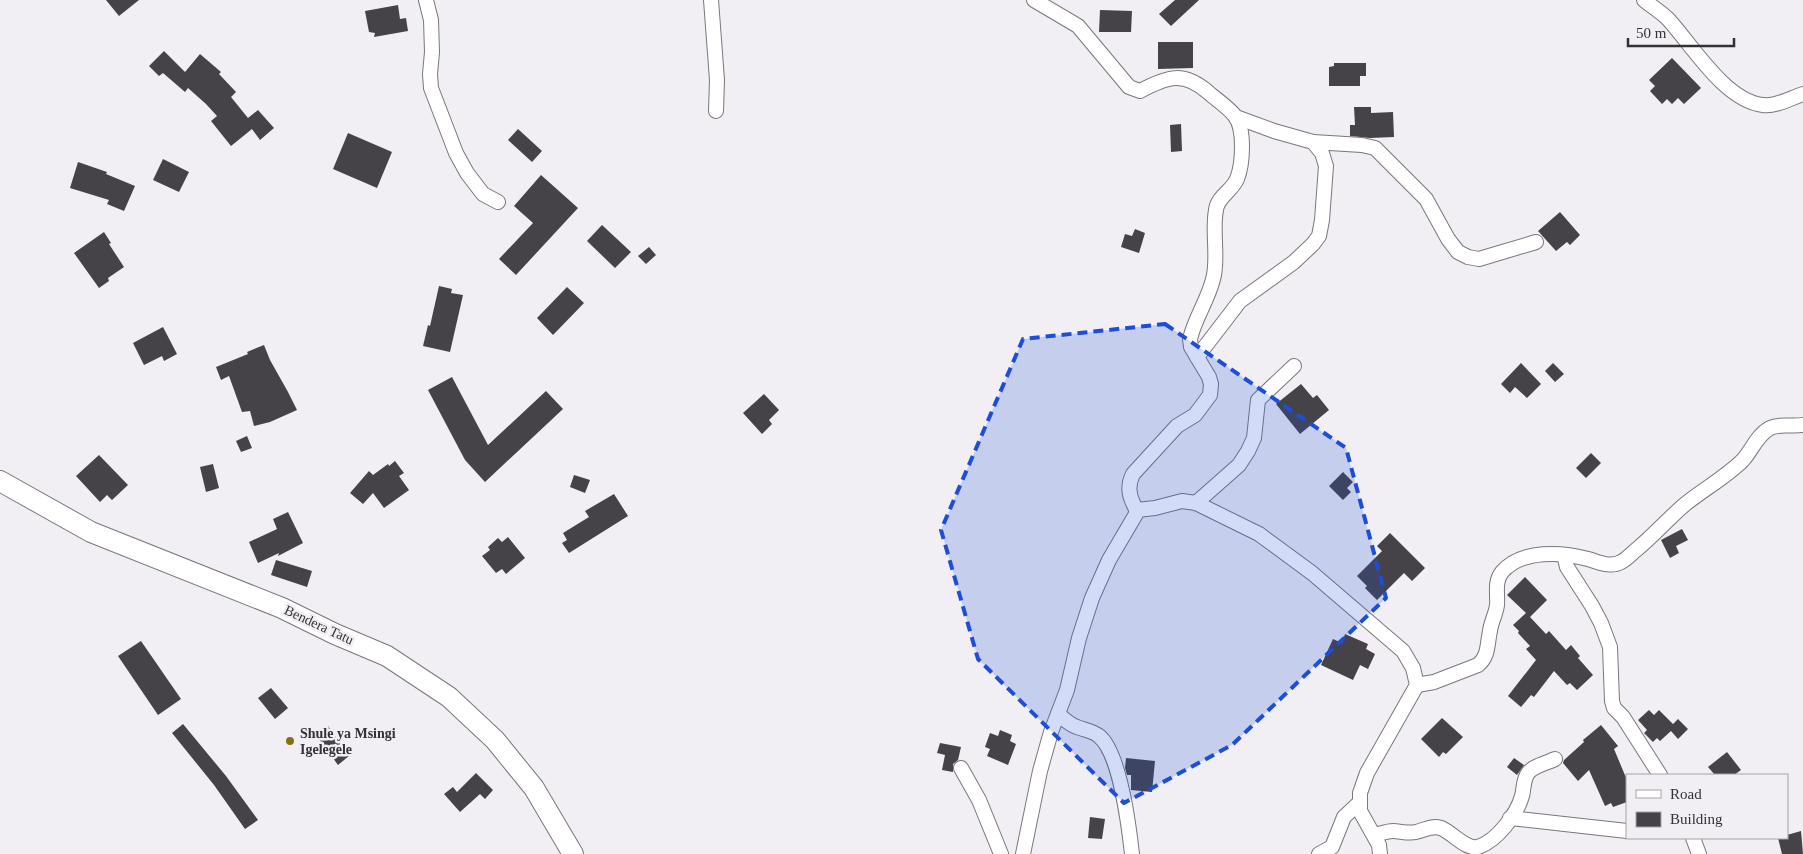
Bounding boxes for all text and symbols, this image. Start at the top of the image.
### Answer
scale bar [1628,15,1734,47]
text: 50 m [1636,25,1667,41]
street label: Bendera Tatu [282,602,356,648]
place label: Shule ya Msingi Igelegele [300,726,396,757]
marker: Shule ya Msingi Igelegele [284,735,296,747]
legend [1626,774,1788,839]
text: Road [1670,786,1702,802]
text: Building [1670,811,1723,827]

